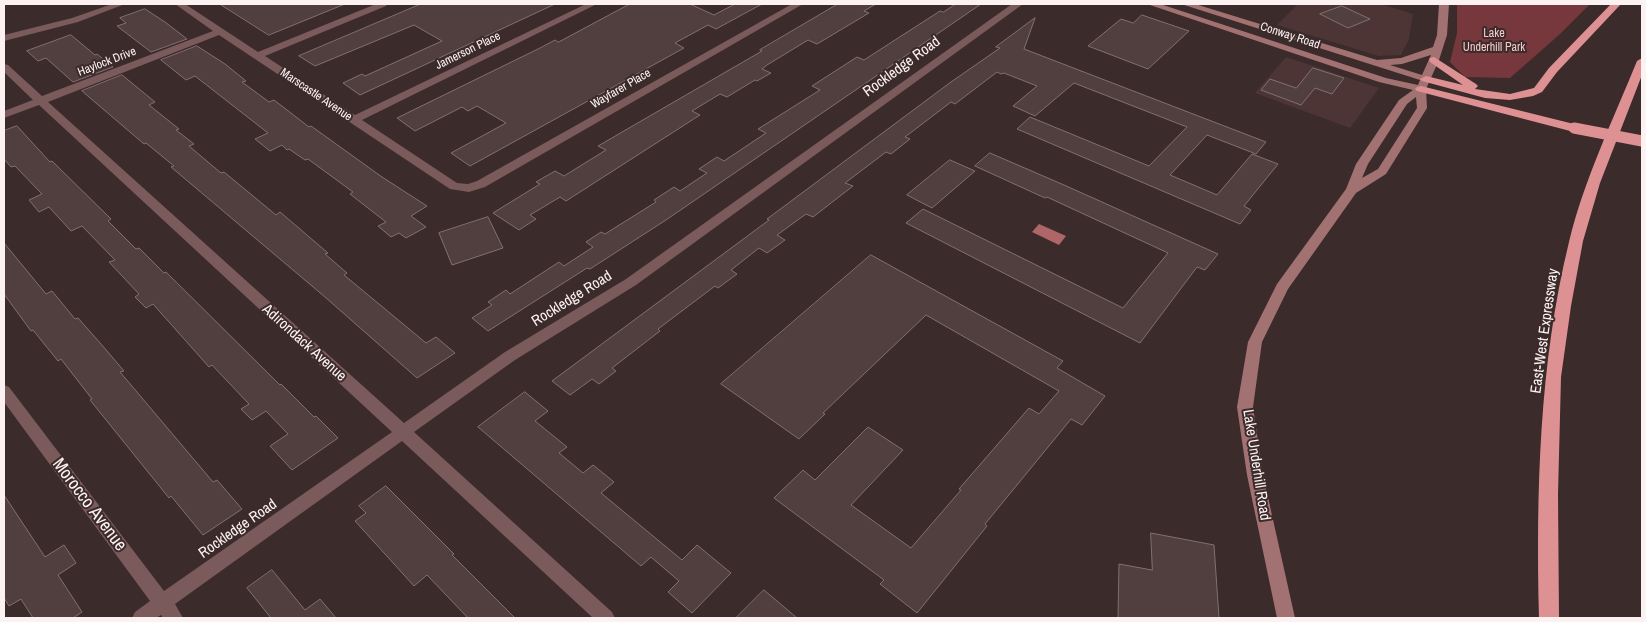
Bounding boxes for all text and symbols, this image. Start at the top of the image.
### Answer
street label: Conway Road [1258,20,1322,52]
park label: Lake Underhill Park [1463,27,1525,55]
street label: Jamerson Place [433,29,503,73]
street label: Rockledge Road [860,33,944,101]
street label: Haylock Drive [76,44,138,80]
street label: Marscastle Avenue [277,66,355,124]
street label: Wayfarer Place [588,66,654,112]
street label: Rockledge Road [529,267,615,331]
street label: East-West Expressway [1527,267,1563,395]
street label: Adirondack Avenue [258,300,350,386]
street label: Lake Underhill Road [1238,408,1274,522]
street label: Morocco Avenue [47,454,131,556]
street label: Rockledge Road [196,496,280,562]

